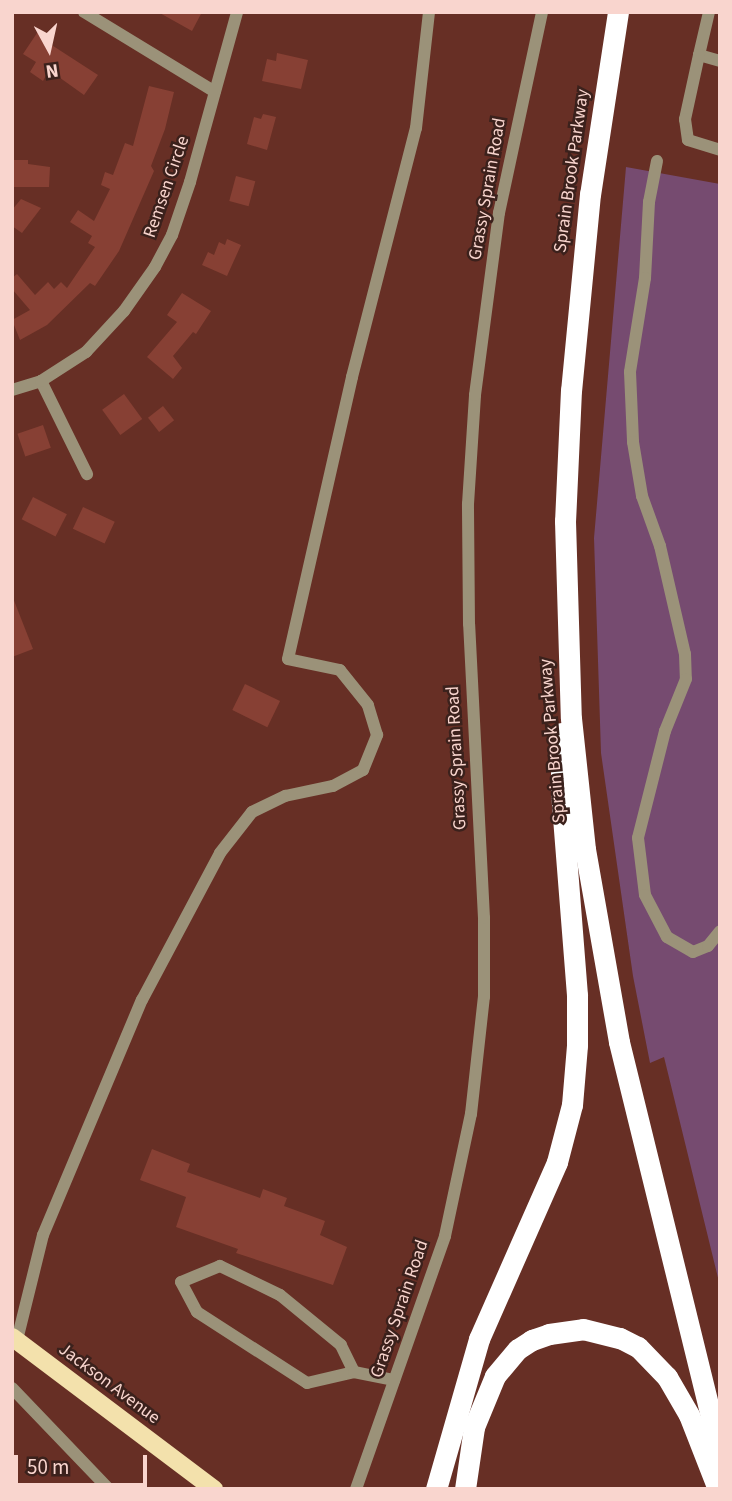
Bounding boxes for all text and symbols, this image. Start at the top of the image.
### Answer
north arrow [14,14,84,84]
text: N [44,56,60,85]
street label: Sprain Brook Parkway [550,88,594,254]
street label: Grassy Sprain Road [465,116,511,262]
street label: Remsen Circle [139,133,195,241]
street label: Sprain Brook Parkway [535,658,571,824]
street label: Grassy Sprain Road [442,685,472,831]
street label: Grassy Sprain Road [366,1237,434,1381]
street label: Jackson Avenue [54,1339,164,1429]
scale bar [18,1442,150,1486]
text: 50 m [27,1452,69,1482]

